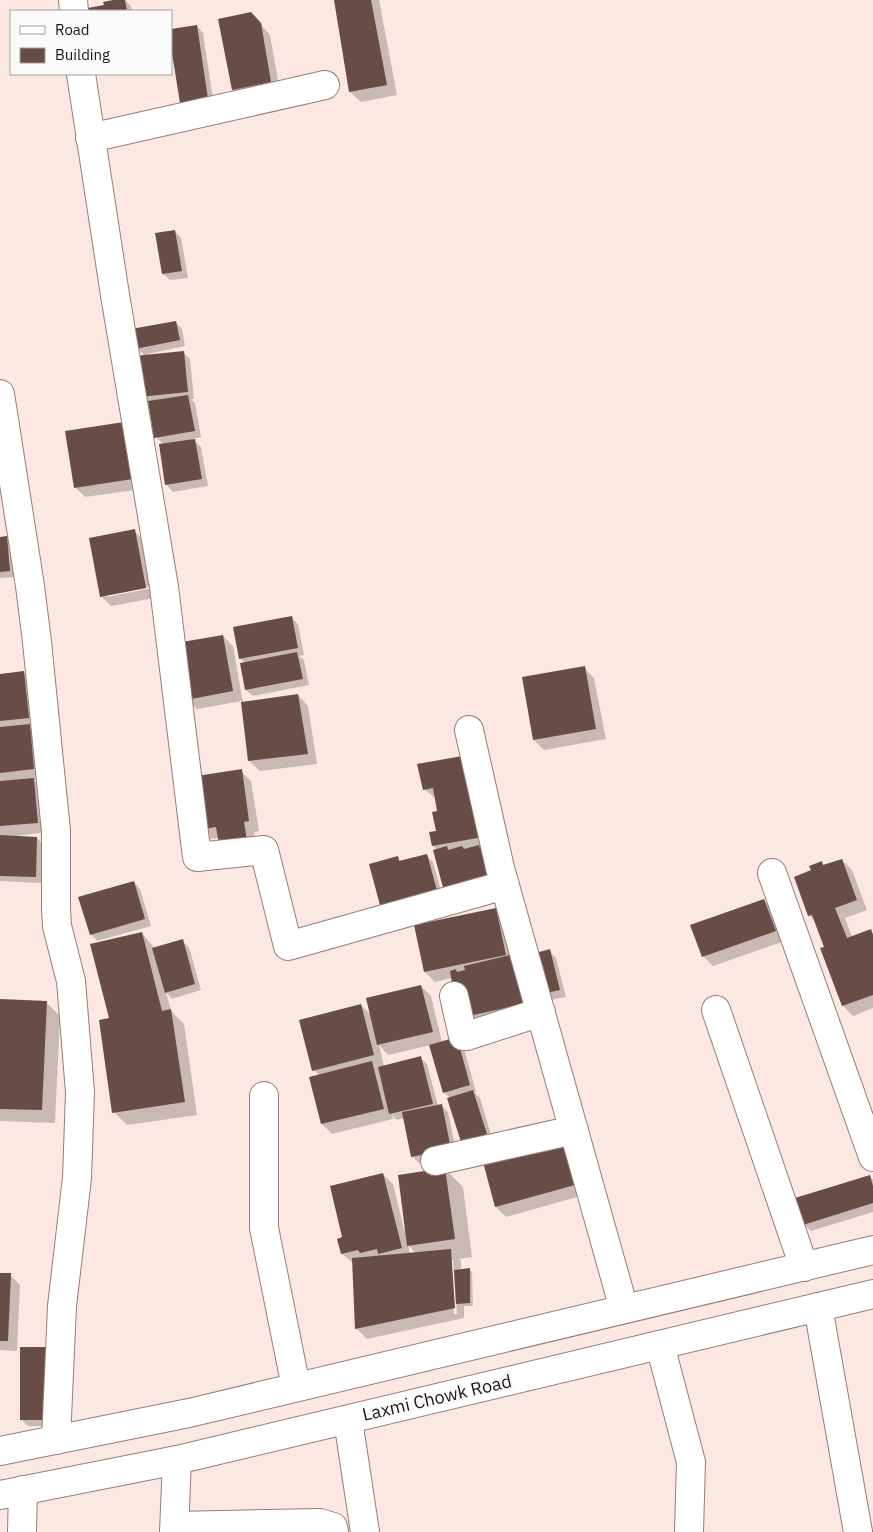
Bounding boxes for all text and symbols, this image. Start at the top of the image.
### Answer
legend [10,10,172,75]
text: Road [55,20,90,39]
text: Building [55,45,110,64]
street label: Laxmi Chowk Road [360,1369,514,1426]

